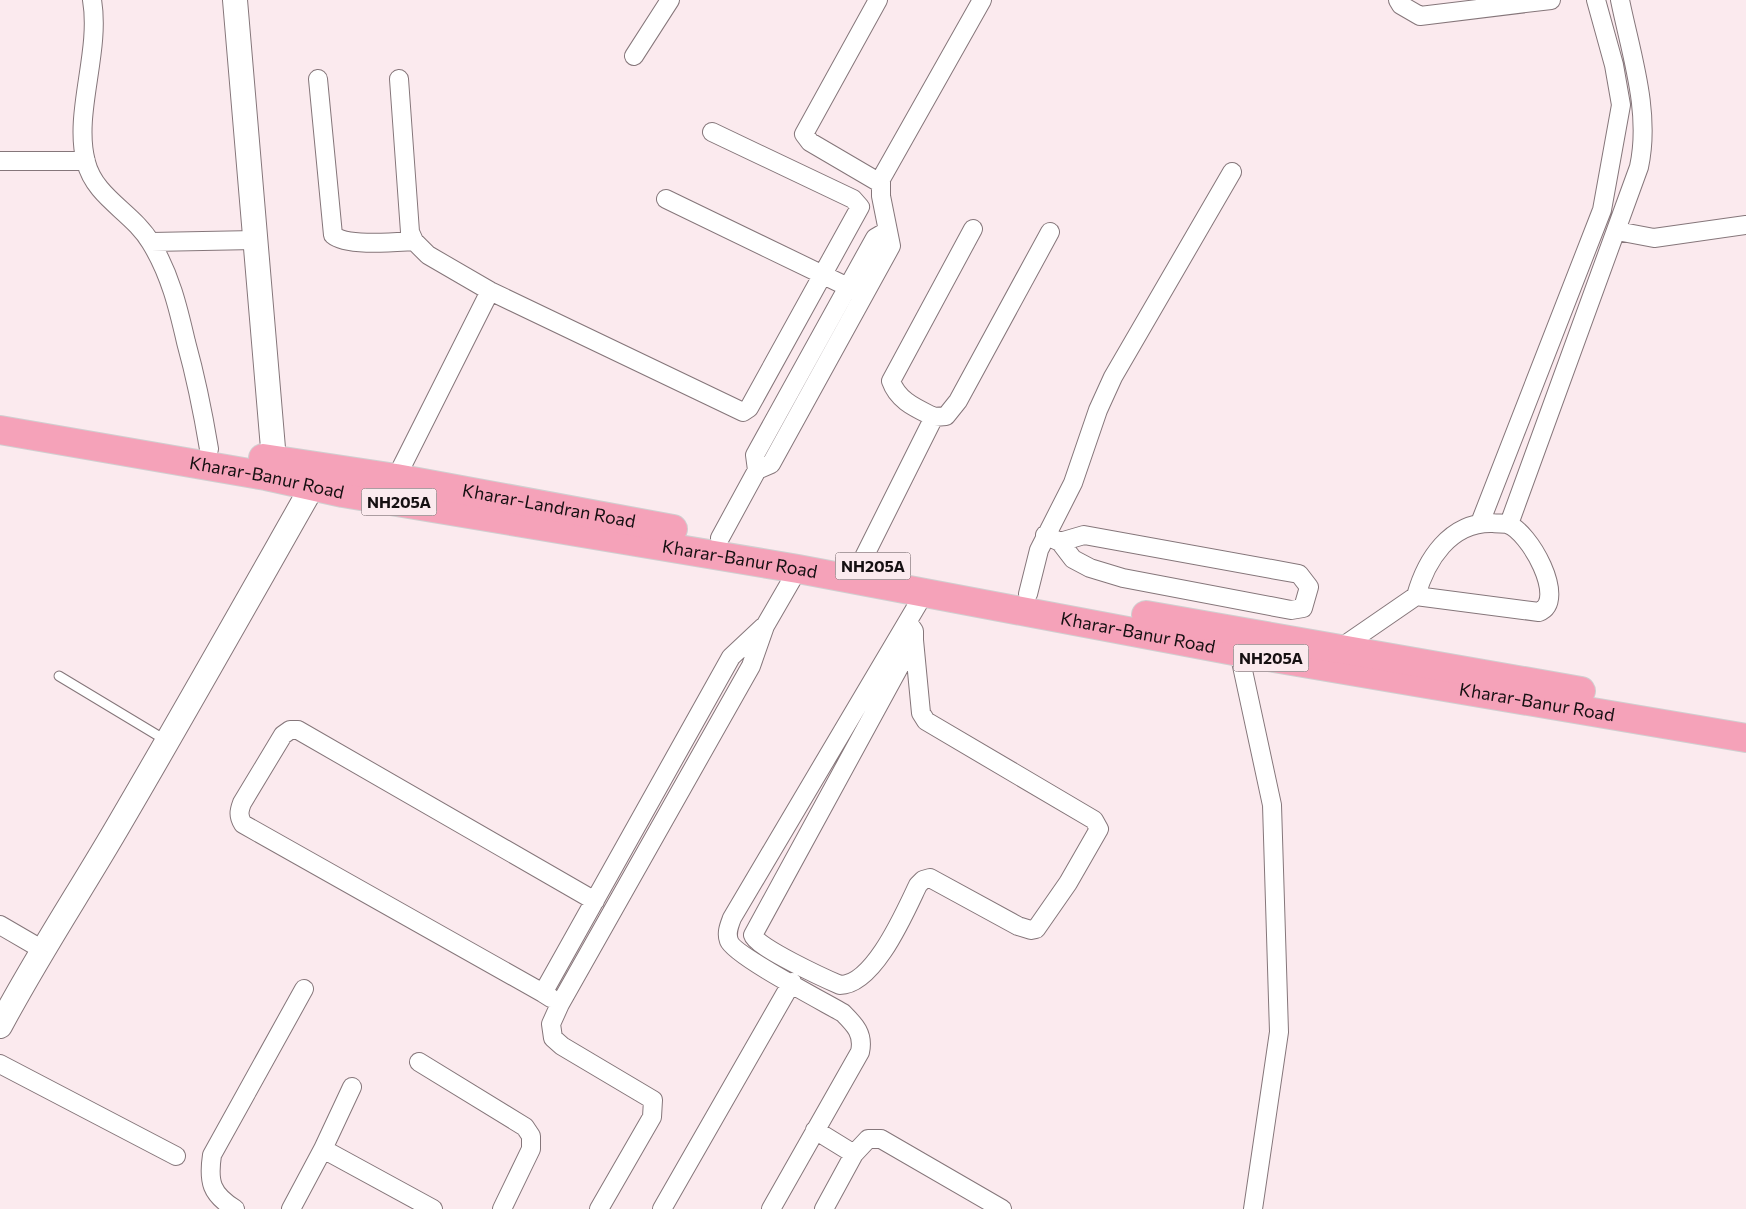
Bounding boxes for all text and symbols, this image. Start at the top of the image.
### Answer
street label: Kharar-Banur Road [188,451,346,503]
street label: Kharar-Landran Road [461,478,638,532]
road number: NH205A [362,488,436,516]
street label: Kharar-Banur Road [661,534,819,582]
road number: NH205A [836,552,910,580]
street label: Kharar-Banur Road [1059,607,1217,657]
road number: NH205A [1234,644,1308,671]
street label: Kharar-Banur Road [1458,678,1616,726]

